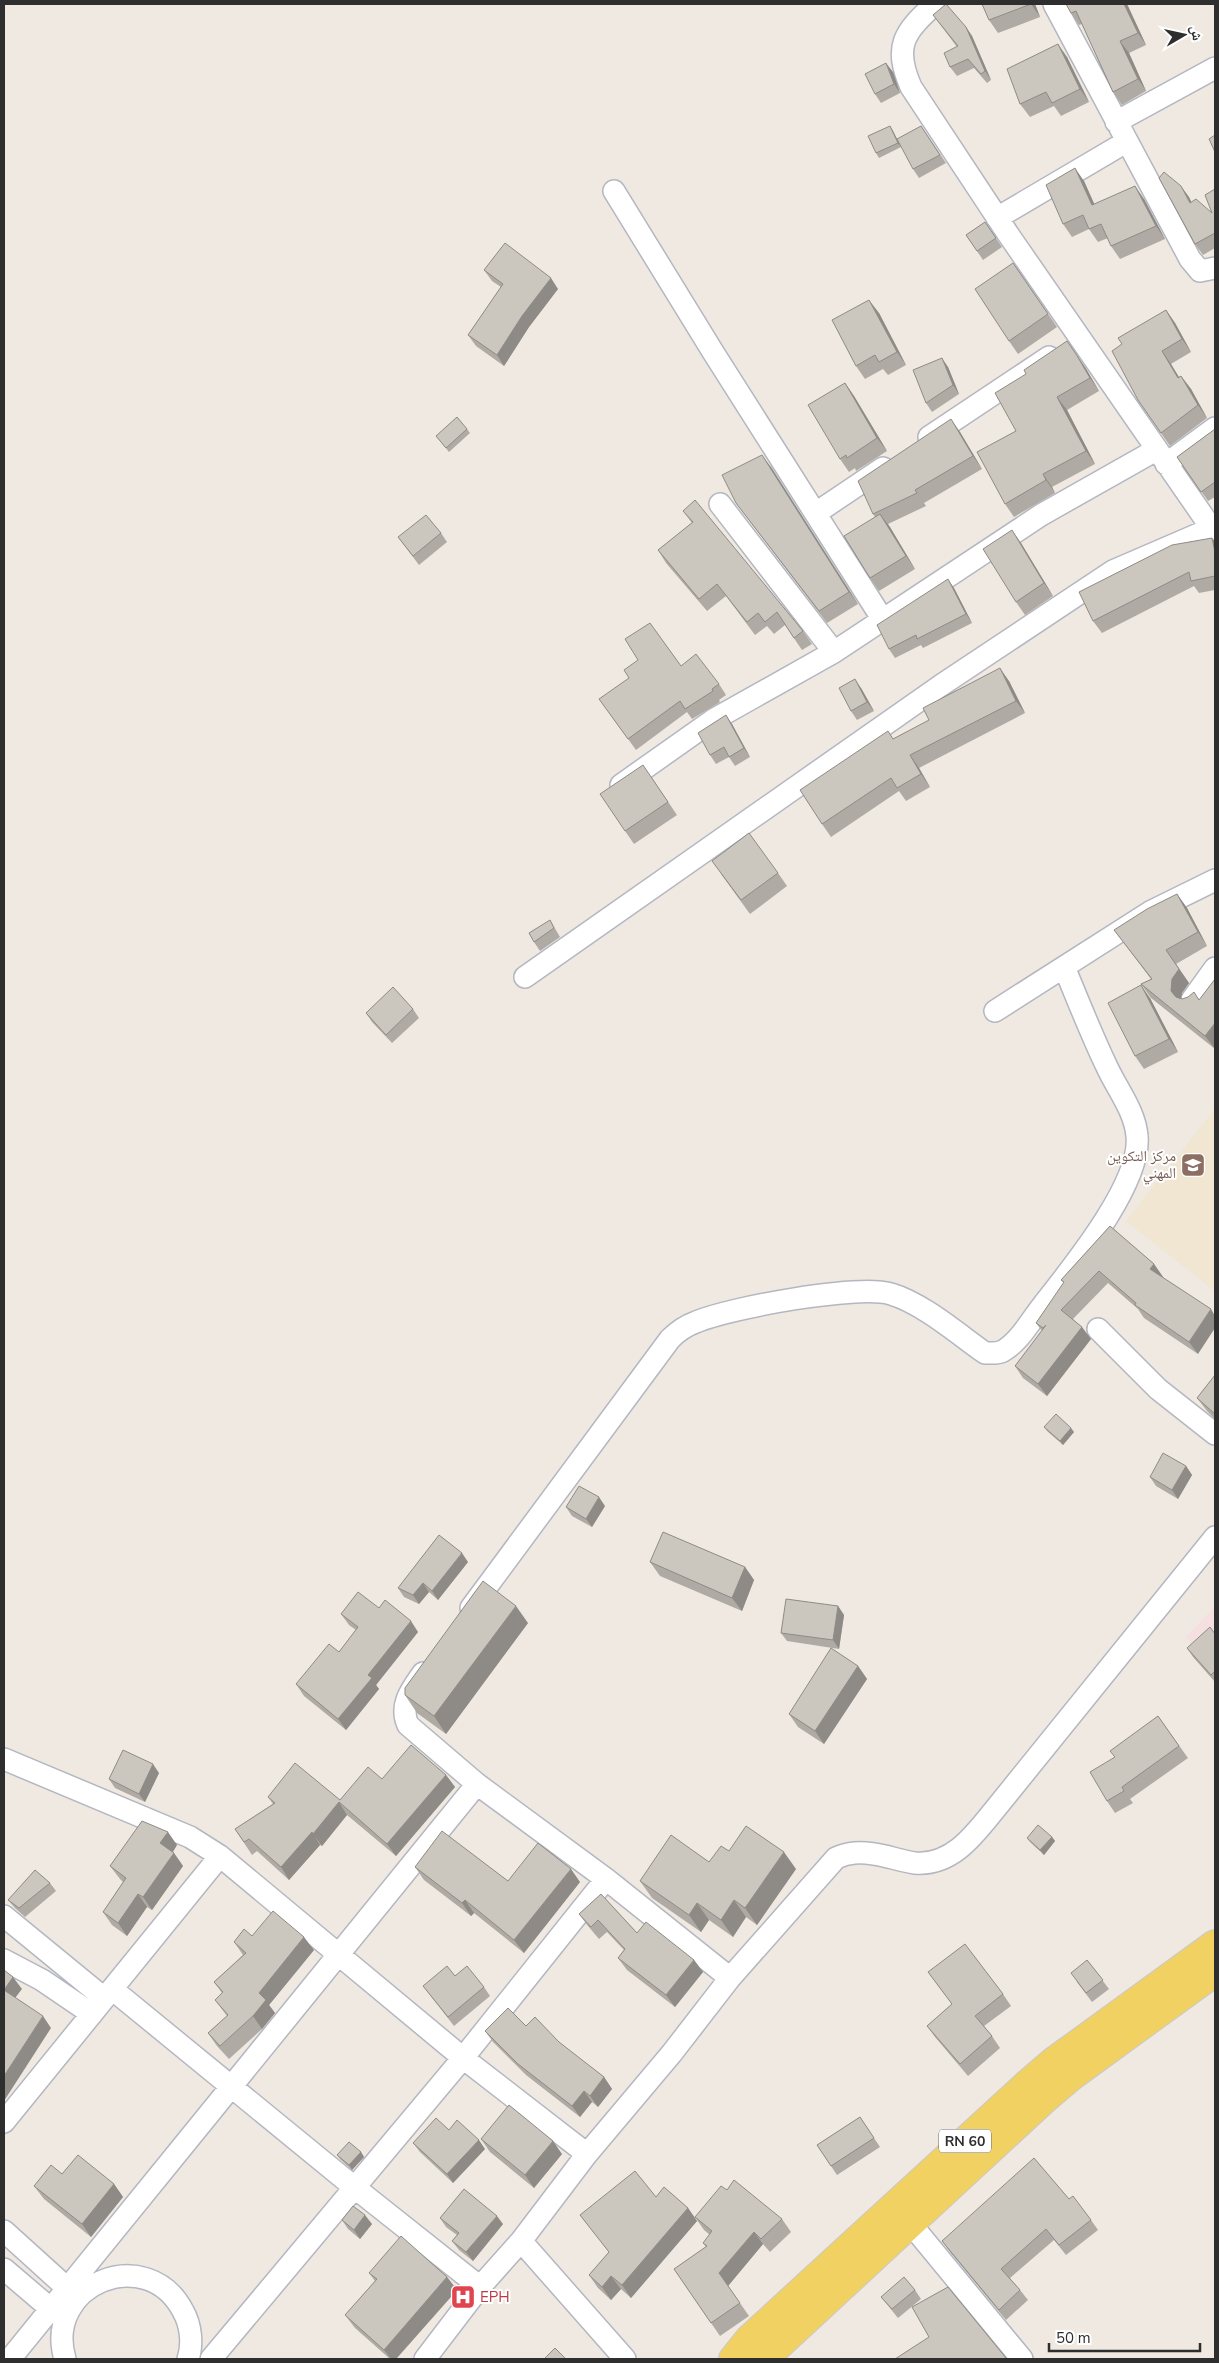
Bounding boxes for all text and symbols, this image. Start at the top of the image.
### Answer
north arrow [1159,10,1209,60]
text: ش [1186,24,1207,42]
place label: مركز التكوين المهني [1107,1146,1176,1185]
school or university icon: مركز التكوين المهني [1180,1152,1206,1178]
road number: RN 60 [939,2130,991,2152]
hospital icon: EPH [450,2284,476,2310]
place label: EPH [480,2287,510,2307]
scale bar [1049,2320,1200,2352]
text: 50 m [1056,2328,1091,2348]

